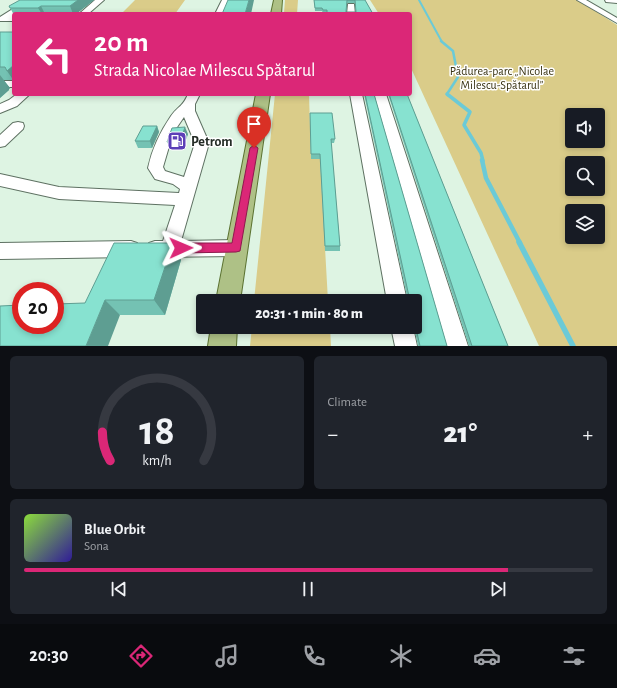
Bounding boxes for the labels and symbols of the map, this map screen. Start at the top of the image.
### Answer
park label: Pădurea-parc „Nicolae Milescu-Spătarul” [450,65,554,91]
pin [237,107,271,148]
fuel station icon: Petrom [166,130,188,152]
place label: Petrom [191,135,233,149]
position arrow [160,227,202,269]
speed limit sign: 20 [12,282,64,334]

